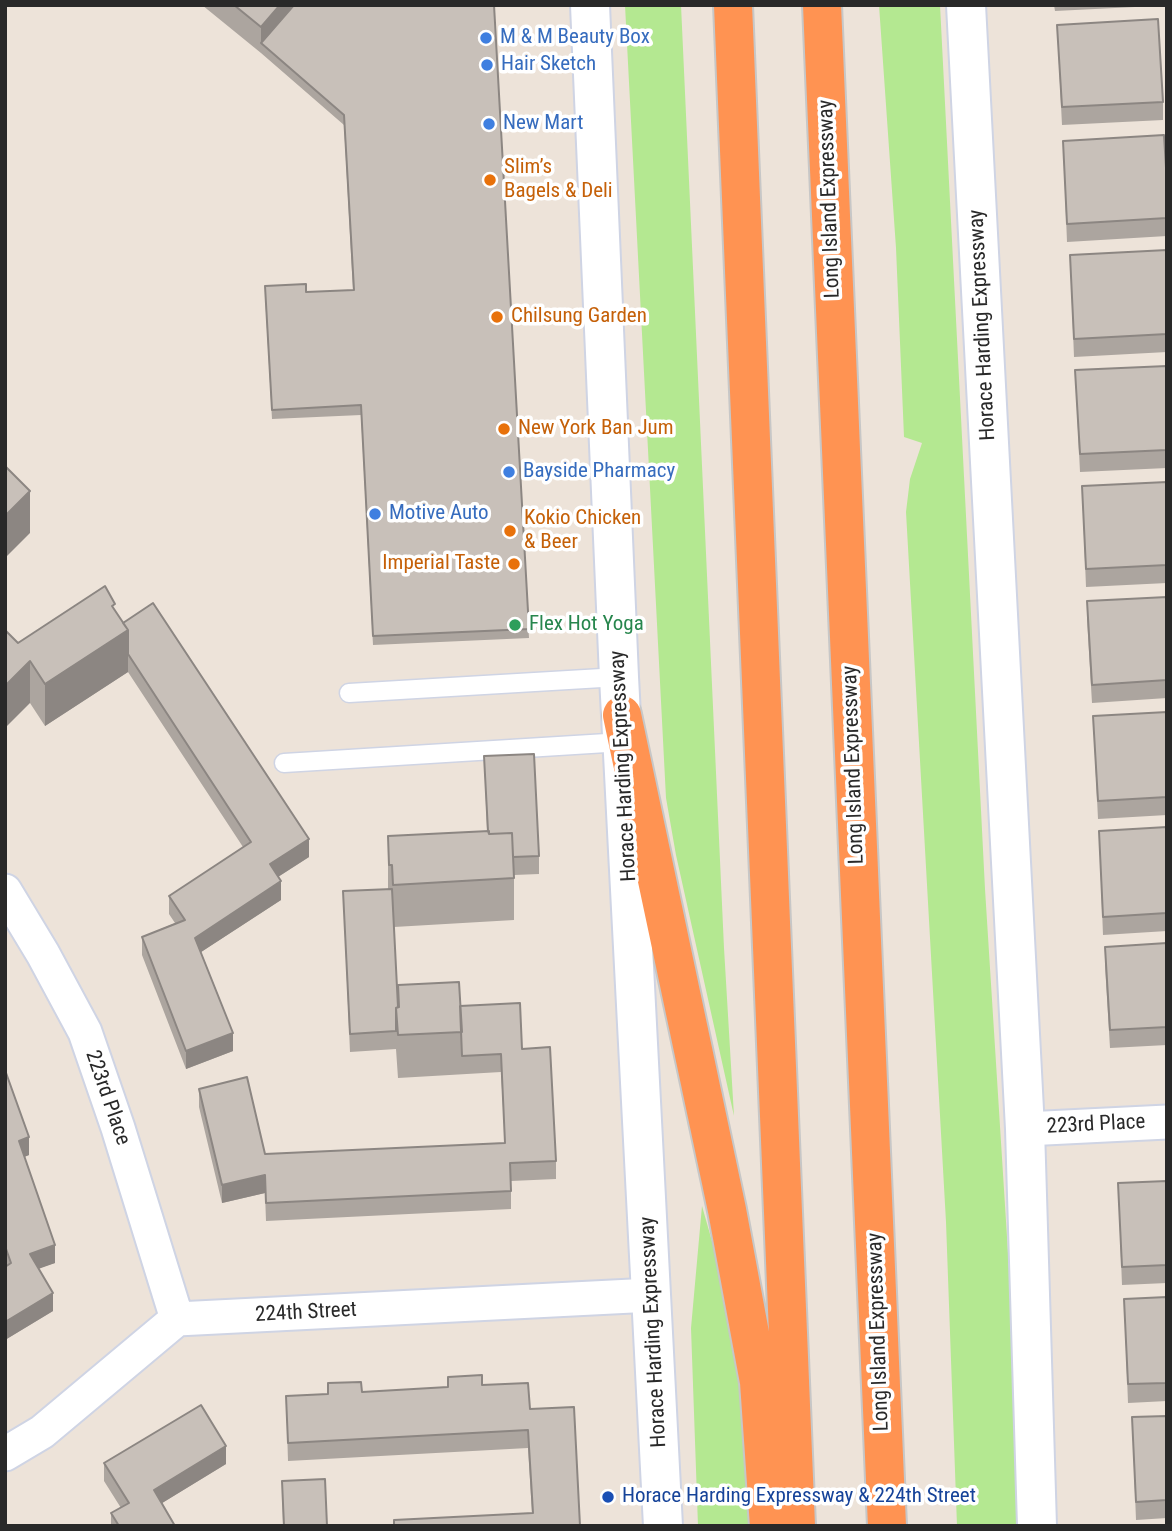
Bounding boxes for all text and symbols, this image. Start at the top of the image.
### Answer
place label: M & M Beauty Box [500,25,650,51]
marker: M & M Beauty Box [478,30,494,46]
place label: Hair Sketch [501,52,596,78]
marker: Hair Sketch [479,57,495,73]
street label: Long Island Expressway [814,99,846,299]
place label: New Mart [503,111,583,137]
marker: New Mart [481,116,497,132]
place label: Slim’s Bagels & Deli [504,155,613,205]
marker: Slim’s Bagels & Deli [482,172,498,188]
street label: Horace Harding Expressway [964,209,1002,441]
place label: Chilsung Garden [511,304,647,330]
marker: Chilsung Garden [489,309,505,325]
place label: New York Ban Jum [518,416,674,442]
marker: New York Ban Jum [496,421,512,437]
place label: Bayside Pharmacy [523,459,675,485]
marker: Bayside Pharmacy [501,464,517,480]
place label: Motive Auto [389,501,489,527]
marker: Motive Auto [367,506,383,522]
place label: Kokio Chicken & Beer [524,506,641,556]
marker: Kokio Chicken & Beer [502,523,518,539]
place label: Imperial Taste [382,551,500,577]
marker: Imperial Taste [506,556,522,572]
place label: Flex Hot Yoga [529,612,644,638]
marker: Flex Hot Yoga [507,617,523,633]
street label: Horace Harding Expressway [605,650,643,882]
street label: Long Island Expressway [838,665,870,865]
street label: 223rd Place [79,1047,135,1149]
street label: 223rd Place [1046,1110,1146,1140]
street label: Horace Harding Expressway [635,1216,673,1448]
street label: Long Island Expressway [863,1232,895,1432]
street label: 224th Street [255,1298,357,1328]
place label: Horace Harding Expressway & 224th Street [622,1484,976,1510]
marker: Horace Harding Expressway & 224th Street [600,1489,616,1505]

